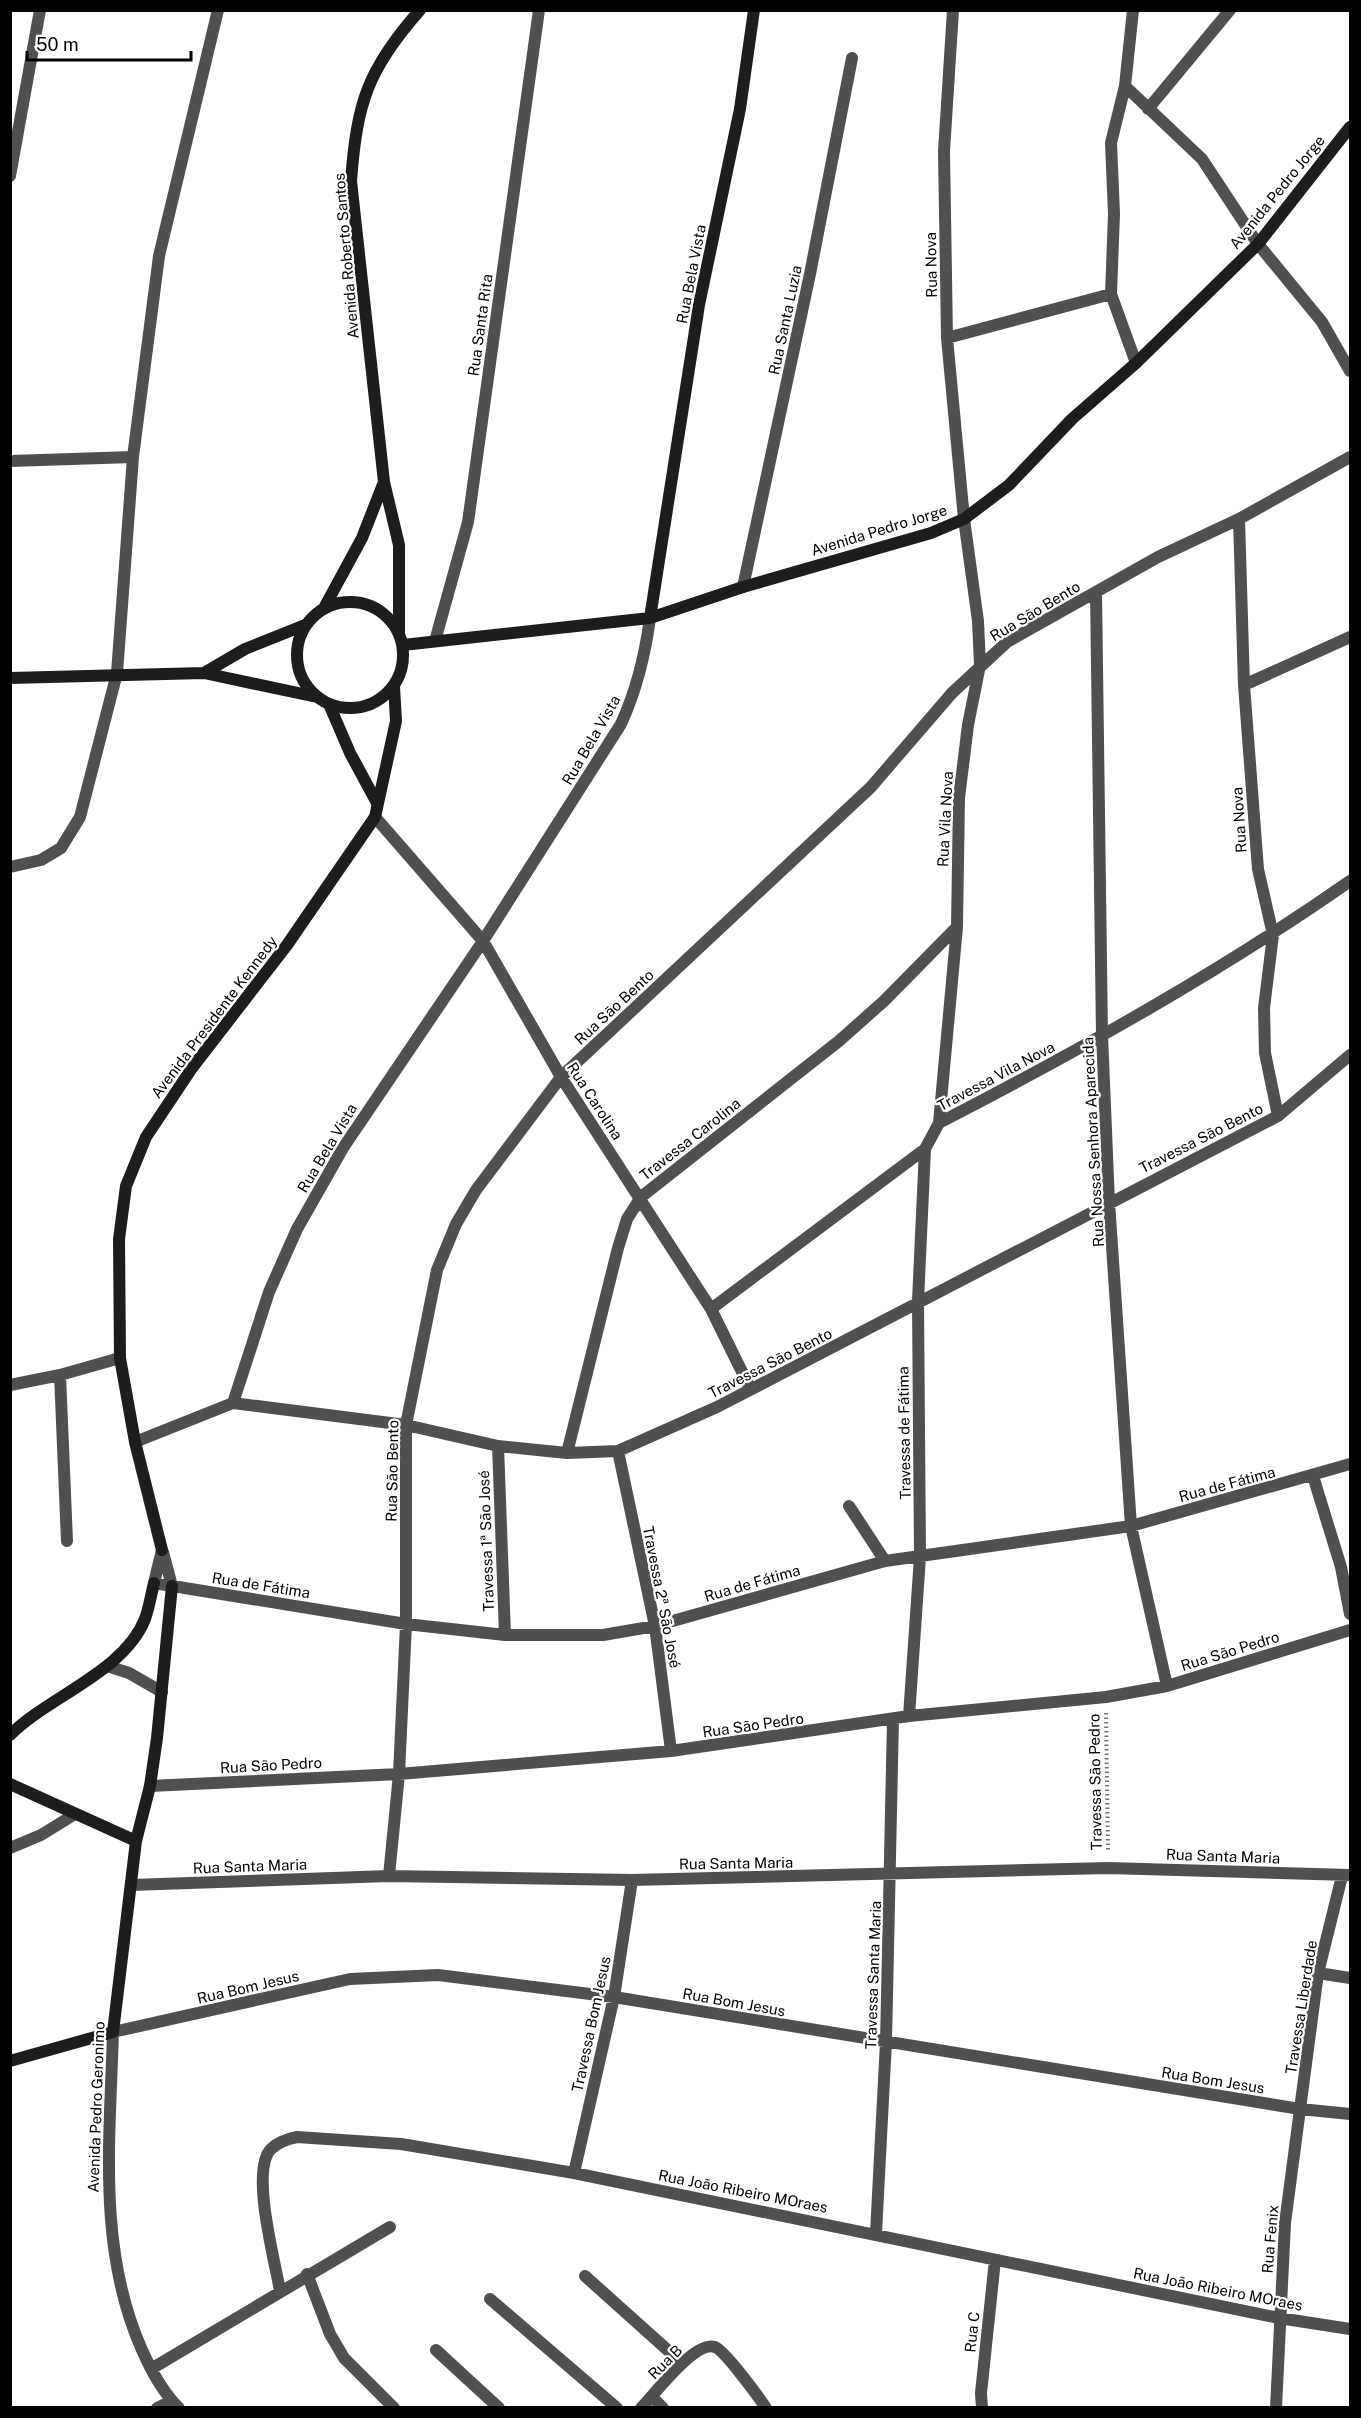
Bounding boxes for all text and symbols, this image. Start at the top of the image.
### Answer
scale bar [27,24,190,62]
text: 50 m [36,34,79,55]
street label: Avenida Pedro Jorge [1226,132,1328,252]
street label: Avenida Roberto Santos [330,172,362,340]
street label: Rua Bela Vista [673,223,709,325]
street label: Rua Nova [922,232,940,298]
street label: Rua Santa Luzia [765,264,805,376]
street label: Rua Santa Rita [464,273,496,377]
street label: Avenida Pedro Jorge [809,501,949,559]
street label: Rua São Bento [987,577,1083,645]
street label: Rua Bela Vista [558,692,624,788]
street label: Rua Vila Nova [934,771,956,867]
street label: Rua Nova [1228,787,1250,853]
street label: Avenida Presidente Kennedy [147,933,281,1101]
street label: Rua São Bento [571,966,657,1048]
street label: Rua Nossa Senhora Aparecida [1079,1037,1107,1247]
street label: Travessa Vila Nova [935,1038,1057,1114]
street label: Rua Carolina [564,1059,626,1143]
street label: Travessa Carolina [636,1094,744,1184]
street label: Travessa São Bento [1136,1099,1266,1177]
street label: Rua Bela Vista [294,1100,360,1196]
street label: Travessa São Bento [705,1324,835,1402]
street label: Travessa de Fátima [894,1366,914,1500]
street label: Rua São Bento [383,1420,401,1522]
street label: Rua de Fátima [1177,1463,1277,1505]
street label: Travessa 1ª São José [475,1470,497,1612]
street label: Travessa 2ª São José [640,1524,684,1670]
street label: Rua de Fátima [702,1561,802,1605]
street label: Rua de Fátima [211,1569,311,1601]
street label: Rua São Pedro [1179,1628,1281,1674]
street label: Rua São Pedro [701,1709,805,1741]
street label: Travessa São Pedro [1085,1714,1105,1850]
street label: Rua São Pedro [220,1754,322,1776]
street label: Rua Santa Maria [1166,1846,1280,1866]
street label: Rua Santa Maria [679,1854,793,1872]
street label: Rua Santa Maria [193,1856,307,1876]
street label: Travessa Santa Maria [862,1900,884,2050]
street label: Travessa Liberdade [1282,1939,1320,2075]
street label: Travessa Bom Jesus [568,1955,614,2093]
street label: Rua Bom Jesus [195,1967,301,2007]
street label: Rua Bom Jesus [681,1985,787,2019]
street label: Avenida Pedro Geronimo [85,2021,107,2193]
street label: Rua Bom Jesus [1160,2063,1266,2097]
street label: Rua João Ribeiro MOraes [657,2166,829,2216]
street label: Rua Fenix [1259,2204,1281,2274]
street label: Rua João Ribeiro MOraes [1132,2264,1304,2314]
street label: Rua C [961,2311,983,2353]
street label: Rua B [645,2342,685,2382]

